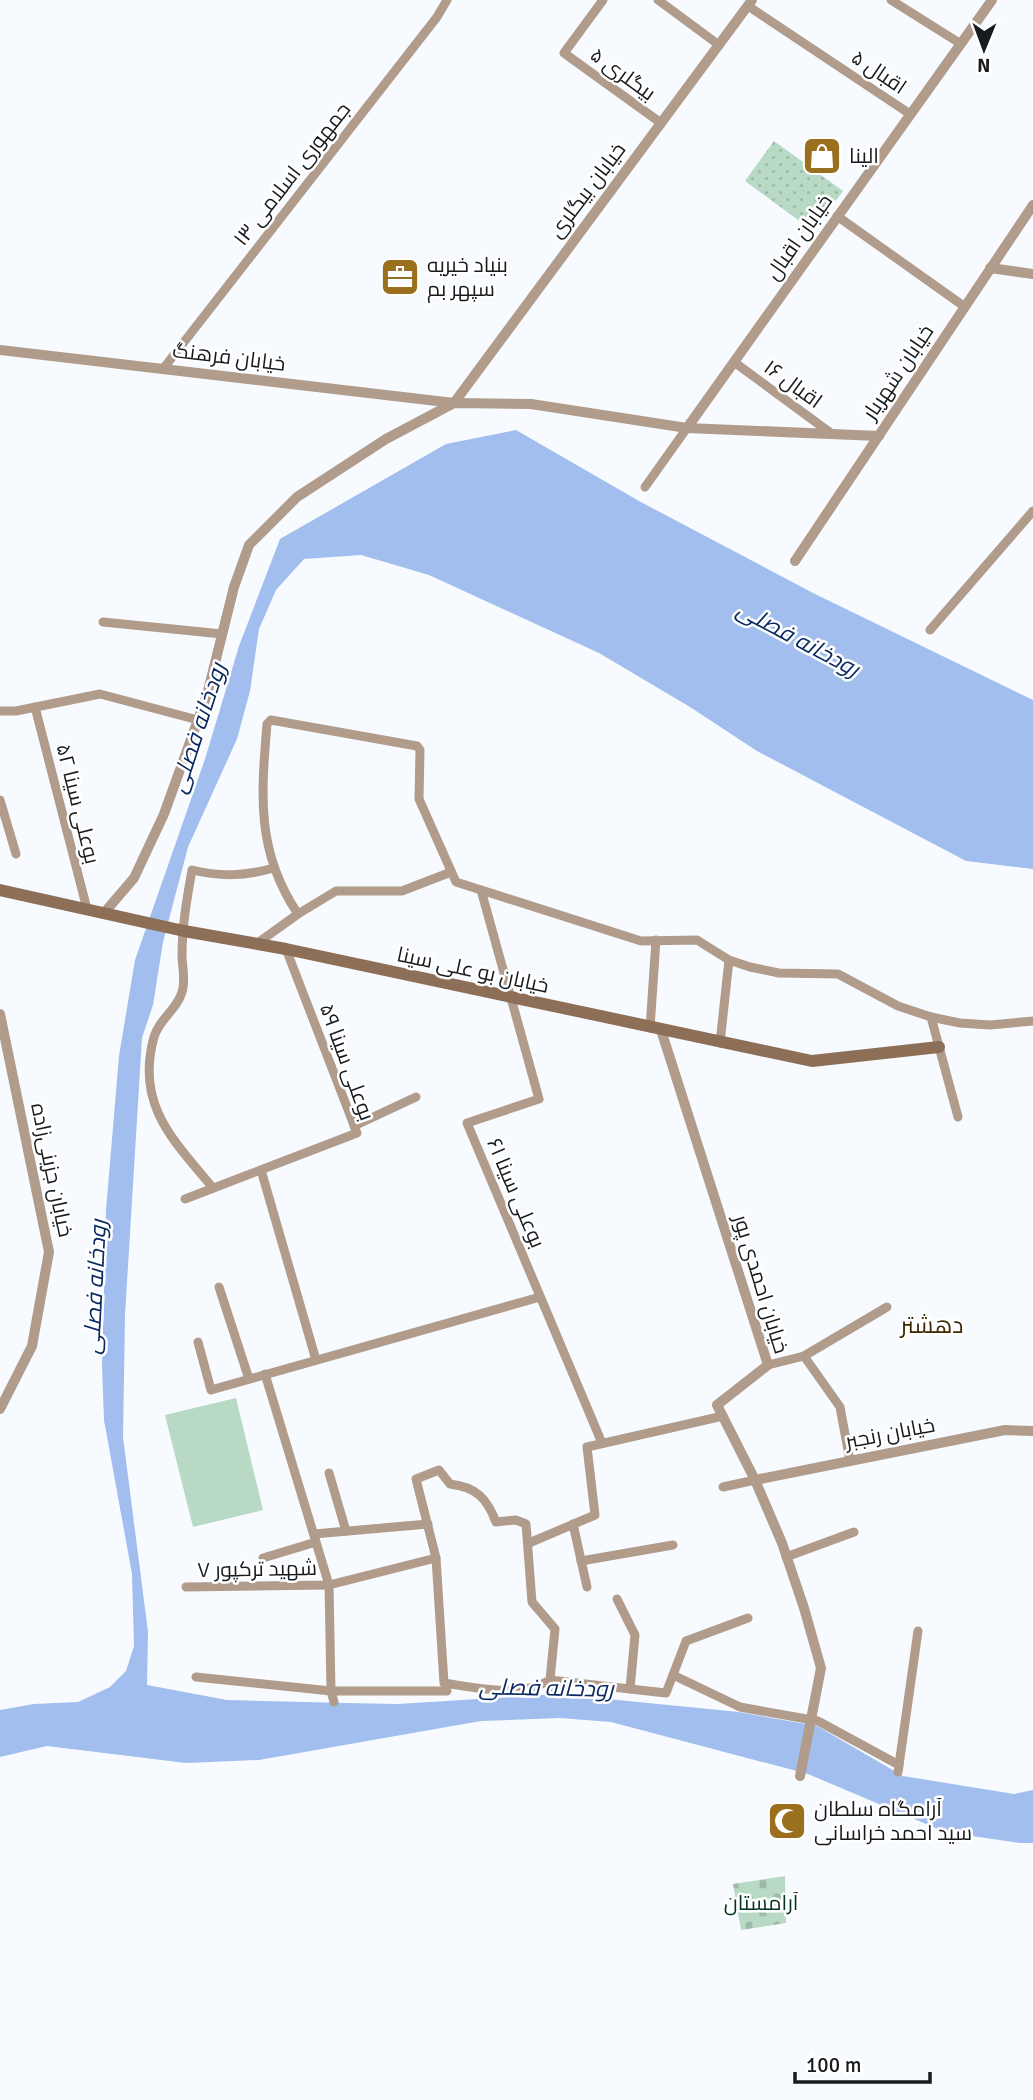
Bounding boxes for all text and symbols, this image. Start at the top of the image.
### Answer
north arrow [949,14,1019,84]
street label: بیگلری ۵ [585,42,661,106]
street label: اقبال ۵ [847,44,911,100]
text: N [977,53,991,77]
street label: جمهوری اسلامی ۱۳ [228,97,356,251]
shop icon: الینا [801,135,843,177]
street label: خیابان بیگلری [543,137,631,243]
place label: الینا [849,143,879,169]
street label: خیابان اقبال [760,189,838,285]
place label: بنیاد خیریه سپهر بم [427,252,508,303]
office icon: بنیاد خیریه سپهر بم [379,256,421,298]
street label: خیابان شهریار [856,319,939,425]
street label: خیابان فرهنگ [171,337,287,377]
street label: اقبال ۱۶ [759,354,827,414]
water label: رودخانه فصلی [732,595,866,684]
water label: رودخانه فصلی [163,658,233,797]
street label: بوعلی سینا ۵۲ [51,741,105,867]
street label: خیابان بو علی سینا [395,941,551,999]
street label: بوعلی سینا ۵۹ [314,1000,380,1124]
street label: خیابان جزینی‌زاده [25,1101,79,1239]
street label: بوعلی سینا ۶۱ [481,1134,551,1252]
street label: خیابان احمدی پور [726,1210,794,1357]
water label: رودخانه فصلی [77,1217,113,1355]
district label: دهشتر [899,1311,963,1340]
street label: خیابان رنجبر [842,1412,937,1455]
street label: شهید ترکپور ۷ [197,1555,317,1583]
water label: رودخانه فصلی [478,1672,616,1704]
place label: آرامگاه سلطان سید احمد خراسانی [814,1796,972,1846]
mosque icon: آرامگاه سلطان سید احمد خراسانی [766,1800,808,1842]
park label: آرامستان [724,1890,799,1916]
scale bar [795,2040,930,2084]
text: 100 m [806,2052,861,2078]

